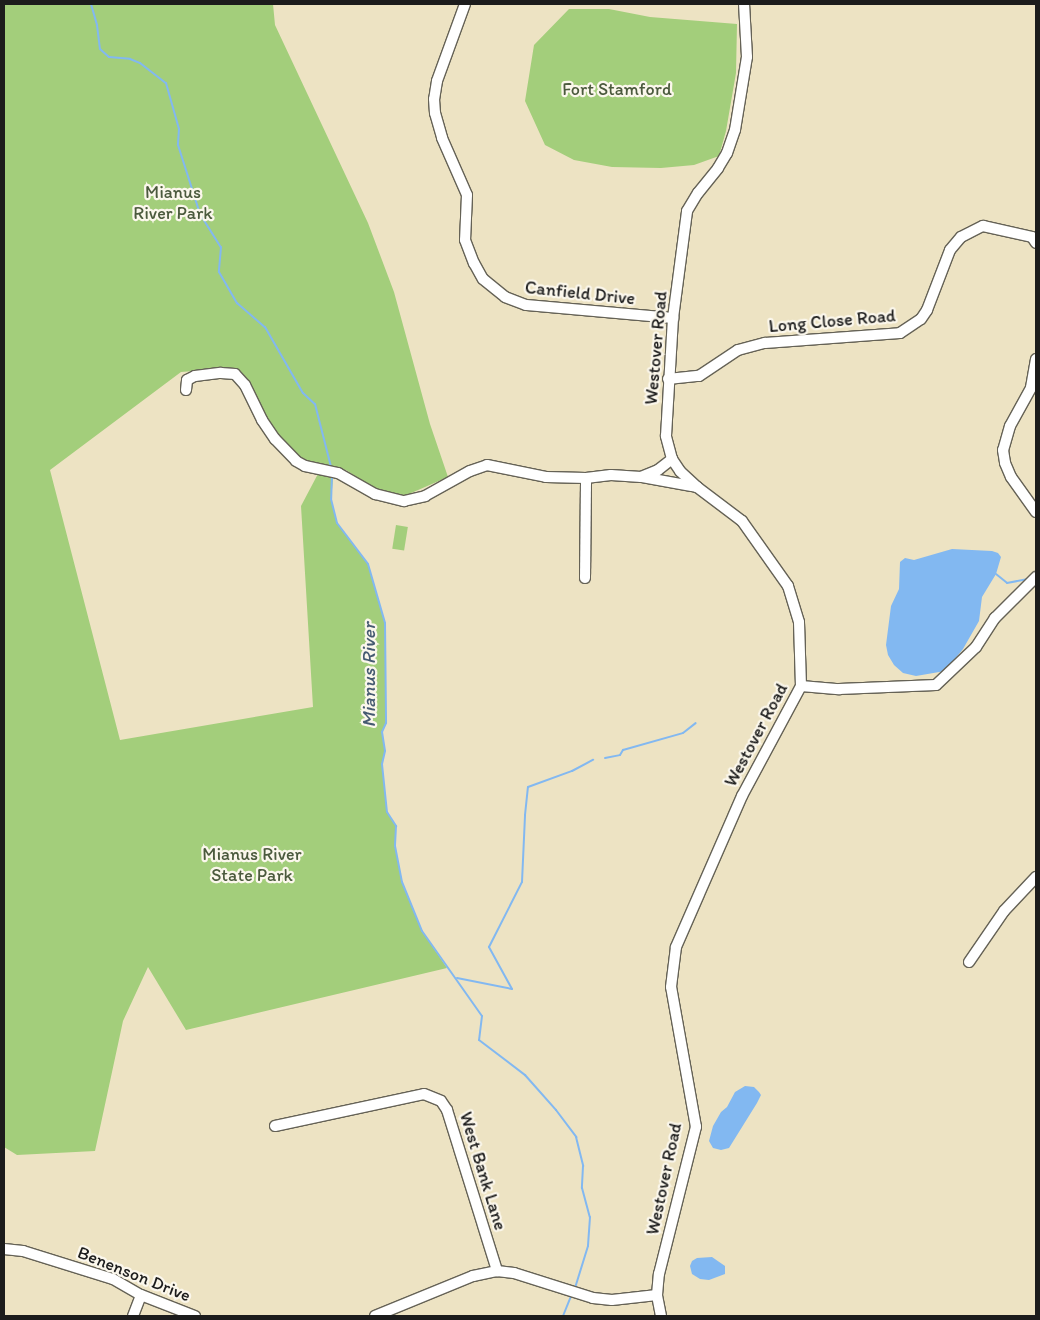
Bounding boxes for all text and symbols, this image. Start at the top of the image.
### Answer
park label: Fort Stamford [562,78,672,100]
park label: Mianus River Park [134,182,212,224]
street label: Canfield Drive [524,276,636,310]
street label: Westover Road [640,290,672,406]
street label: Long Close Road [768,305,896,337]
water label: Mianus River [358,623,380,727]
street label: Westover Road [720,680,792,790]
park label: Mianus River State Park [203,844,301,886]
street label: West Bank Lane [455,1109,511,1233]
street label: Westover Road [642,1121,686,1237]
street label: Benenson Drive [74,1241,194,1307]

